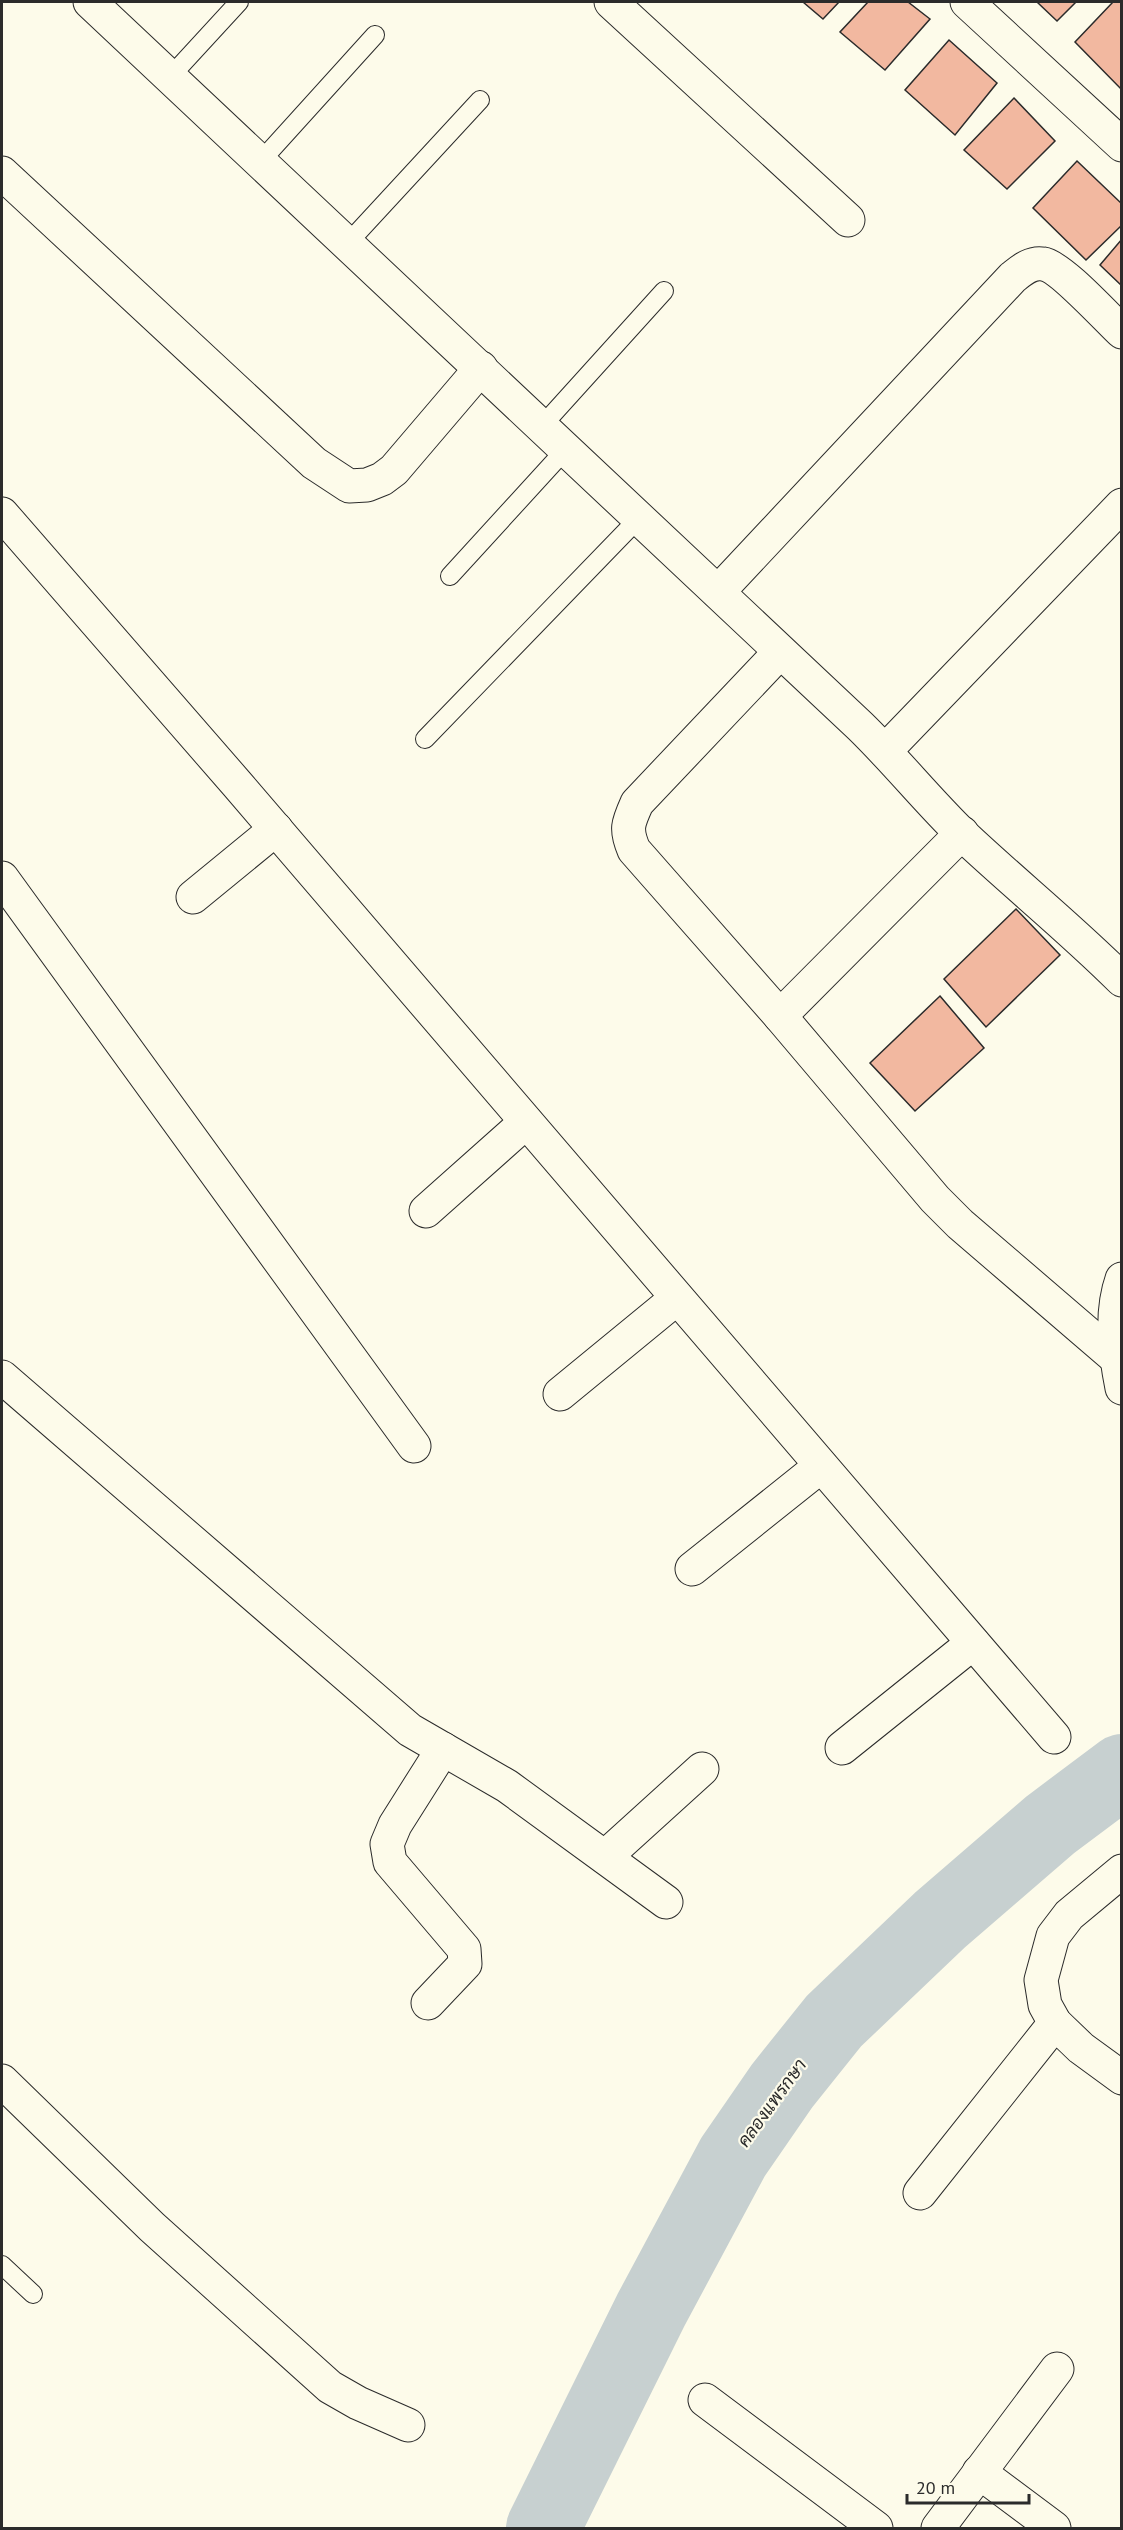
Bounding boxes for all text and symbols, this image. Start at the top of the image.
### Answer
water label: คลองแพรกษา [732,2054,811,2151]
scale bar [907,2467,1028,2505]
text: 20 m [916,2476,955,2499]

